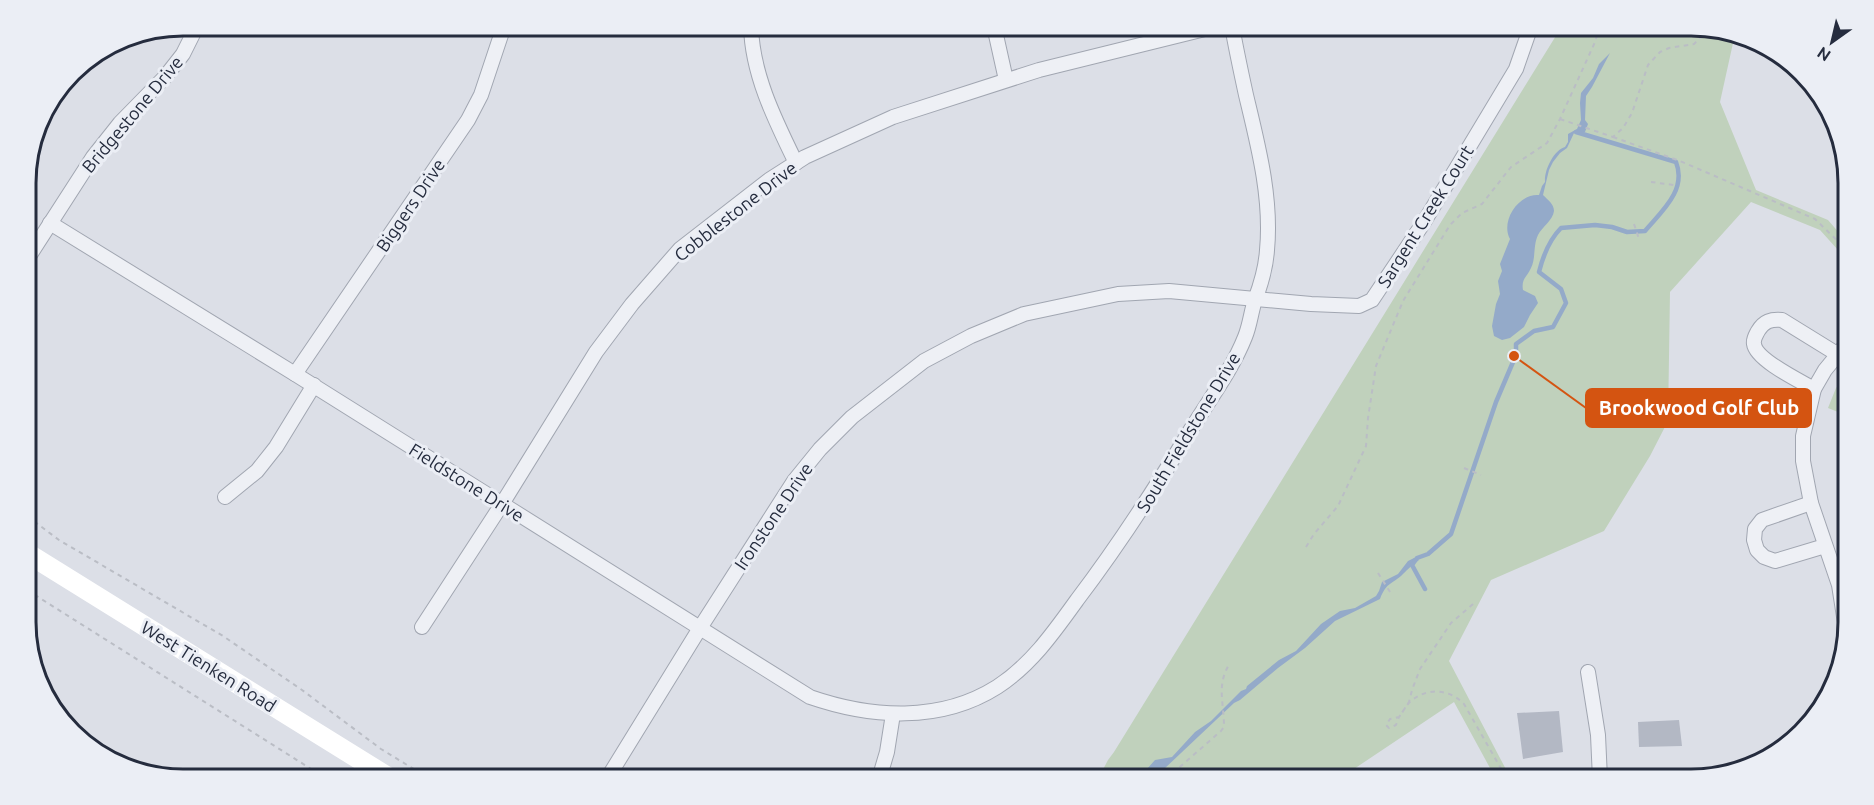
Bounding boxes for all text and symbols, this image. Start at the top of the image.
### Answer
north arrow [1802,12,1862,72]
text: N [1814,44,1834,65]
street label: Bridgestone Drive [78,52,186,176]
street label: Sargent Creek Court [1373,141,1477,291]
street label: Biggers Drive [372,155,448,255]
street label: Cobblestone Drive [670,157,800,265]
street label: South Fieldstone Drive [1132,348,1244,516]
callout: Brookwood Golf Club [1586,389,1811,427]
text: Brookwood Golf Club [1599,396,1799,419]
street label: Fieldstone Drive [406,439,528,525]
street label: Ironstone Drive [730,459,816,573]
street label: West Tienken Road [138,616,280,716]

